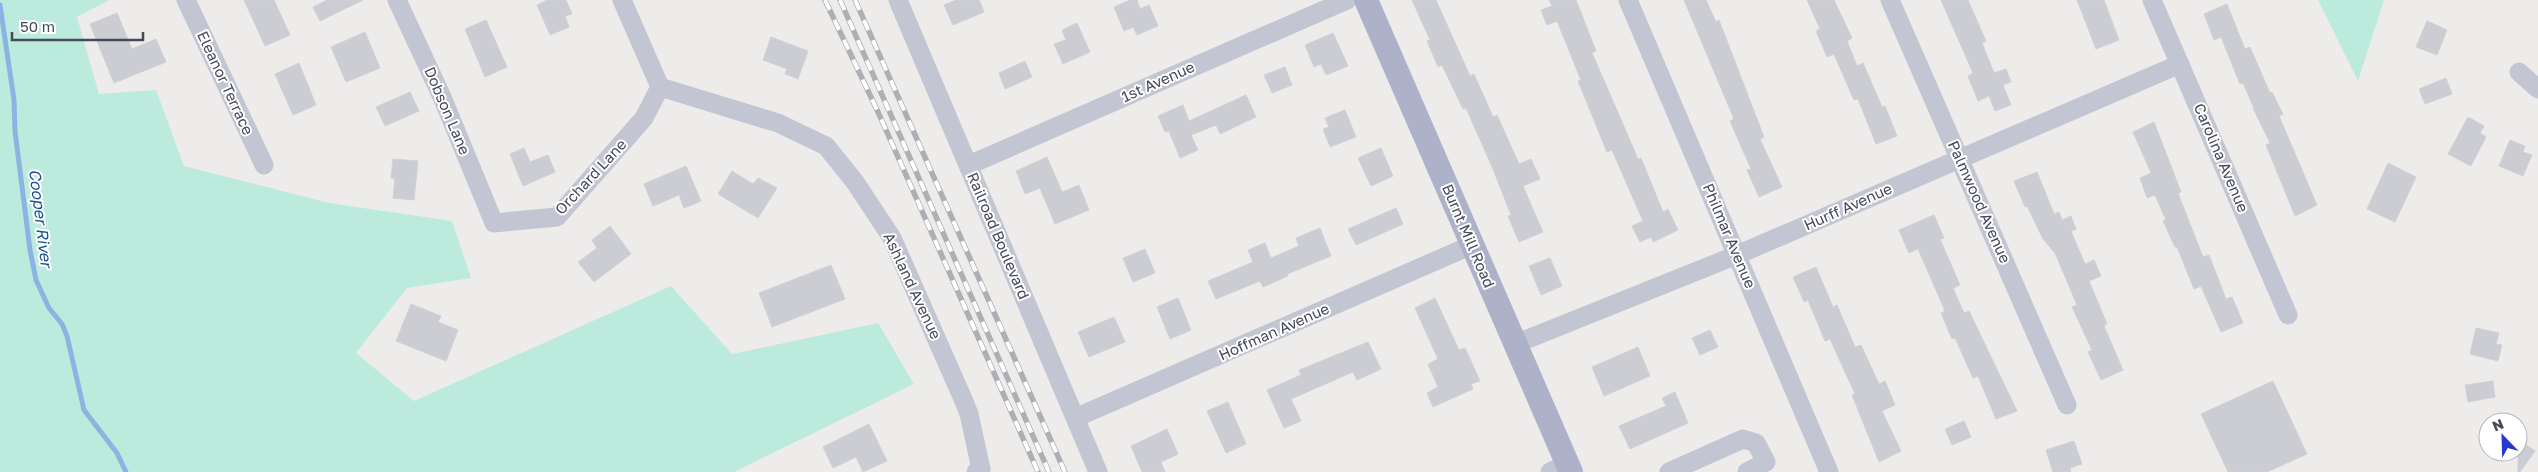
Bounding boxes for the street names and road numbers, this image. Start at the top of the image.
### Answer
street label: Eleanor Terrace [194,28,258,138]
street label: 1st Avenue [1118,57,1197,105]
street label: Dobson Lane [421,64,475,158]
street label: Carolina Avenue [2191,100,2253,215]
street label: Orchard Lane [551,135,630,218]
street label: Palmwood Avenue [1945,138,2015,266]
street label: Railroad Boulevard [964,169,1034,302]
street label: Hurff Avenue [1801,179,1895,234]
street label: Philmar Avenue [1700,180,1760,291]
street label: Burnt Mill Road [1439,181,1499,290]
street label: Ashland Avenue [880,229,946,342]
street label: Hoffman Avenue [1216,299,1332,364]

